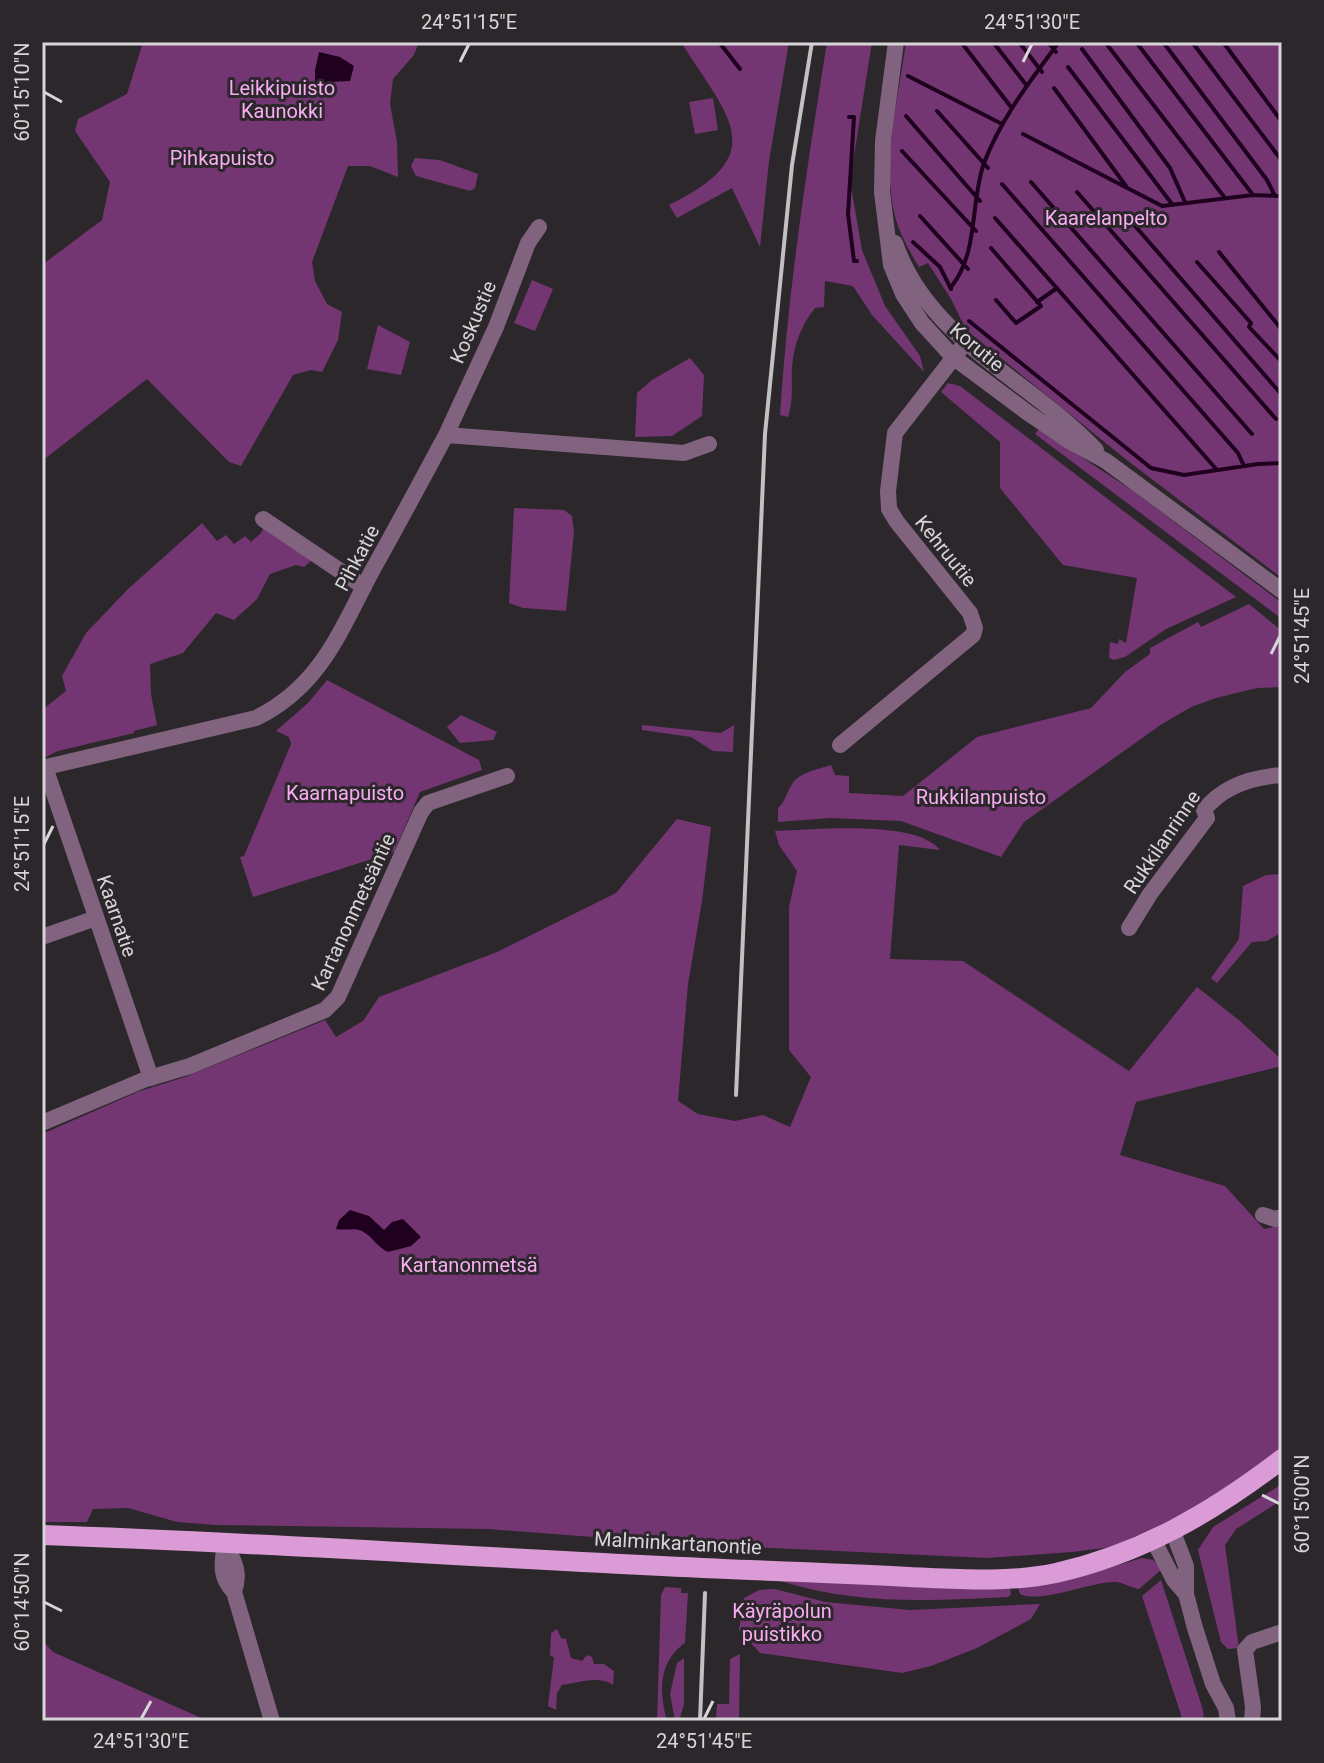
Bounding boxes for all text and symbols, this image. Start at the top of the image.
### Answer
text: 24°51'15"E [421,10,517,34]
text: 24°51'30"E [984,10,1080,34]
text: 60°15'10"N [10,42,34,142]
park label: Leikkipuisto Kaunokki [229,76,335,123]
park label: Pihkapuisto [170,146,274,170]
park label: Kaarelanpelto [1045,206,1167,230]
street label: Koskustie [445,277,501,367]
street label: Korutie [945,317,1009,377]
street label: Kehruutie [910,511,982,591]
street label: Pihkatie [330,521,384,595]
text: 24°51'45"E [1290,588,1314,684]
park label: Kaarnapuisto [286,781,404,805]
park label: Rukkilanpuisto [916,785,1046,809]
street label: Rukkilanrinne [1119,786,1205,898]
text: 24°51'15"E [10,796,34,892]
street label: Kartanonmetsäntie [306,830,400,994]
street label: Kaarnatie [92,872,142,960]
park label: Kartanonmetsä [400,1253,538,1277]
text: 60°15'00"N [1290,1454,1314,1554]
street label: Malminkartanontie [594,1527,762,1559]
text: 60°14'50"N [10,1552,34,1652]
park label: Käyräpolun puistikko [732,1599,832,1646]
text: 24°51'30"E [93,1729,189,1753]
text: 24°51'45"E [656,1729,752,1753]

